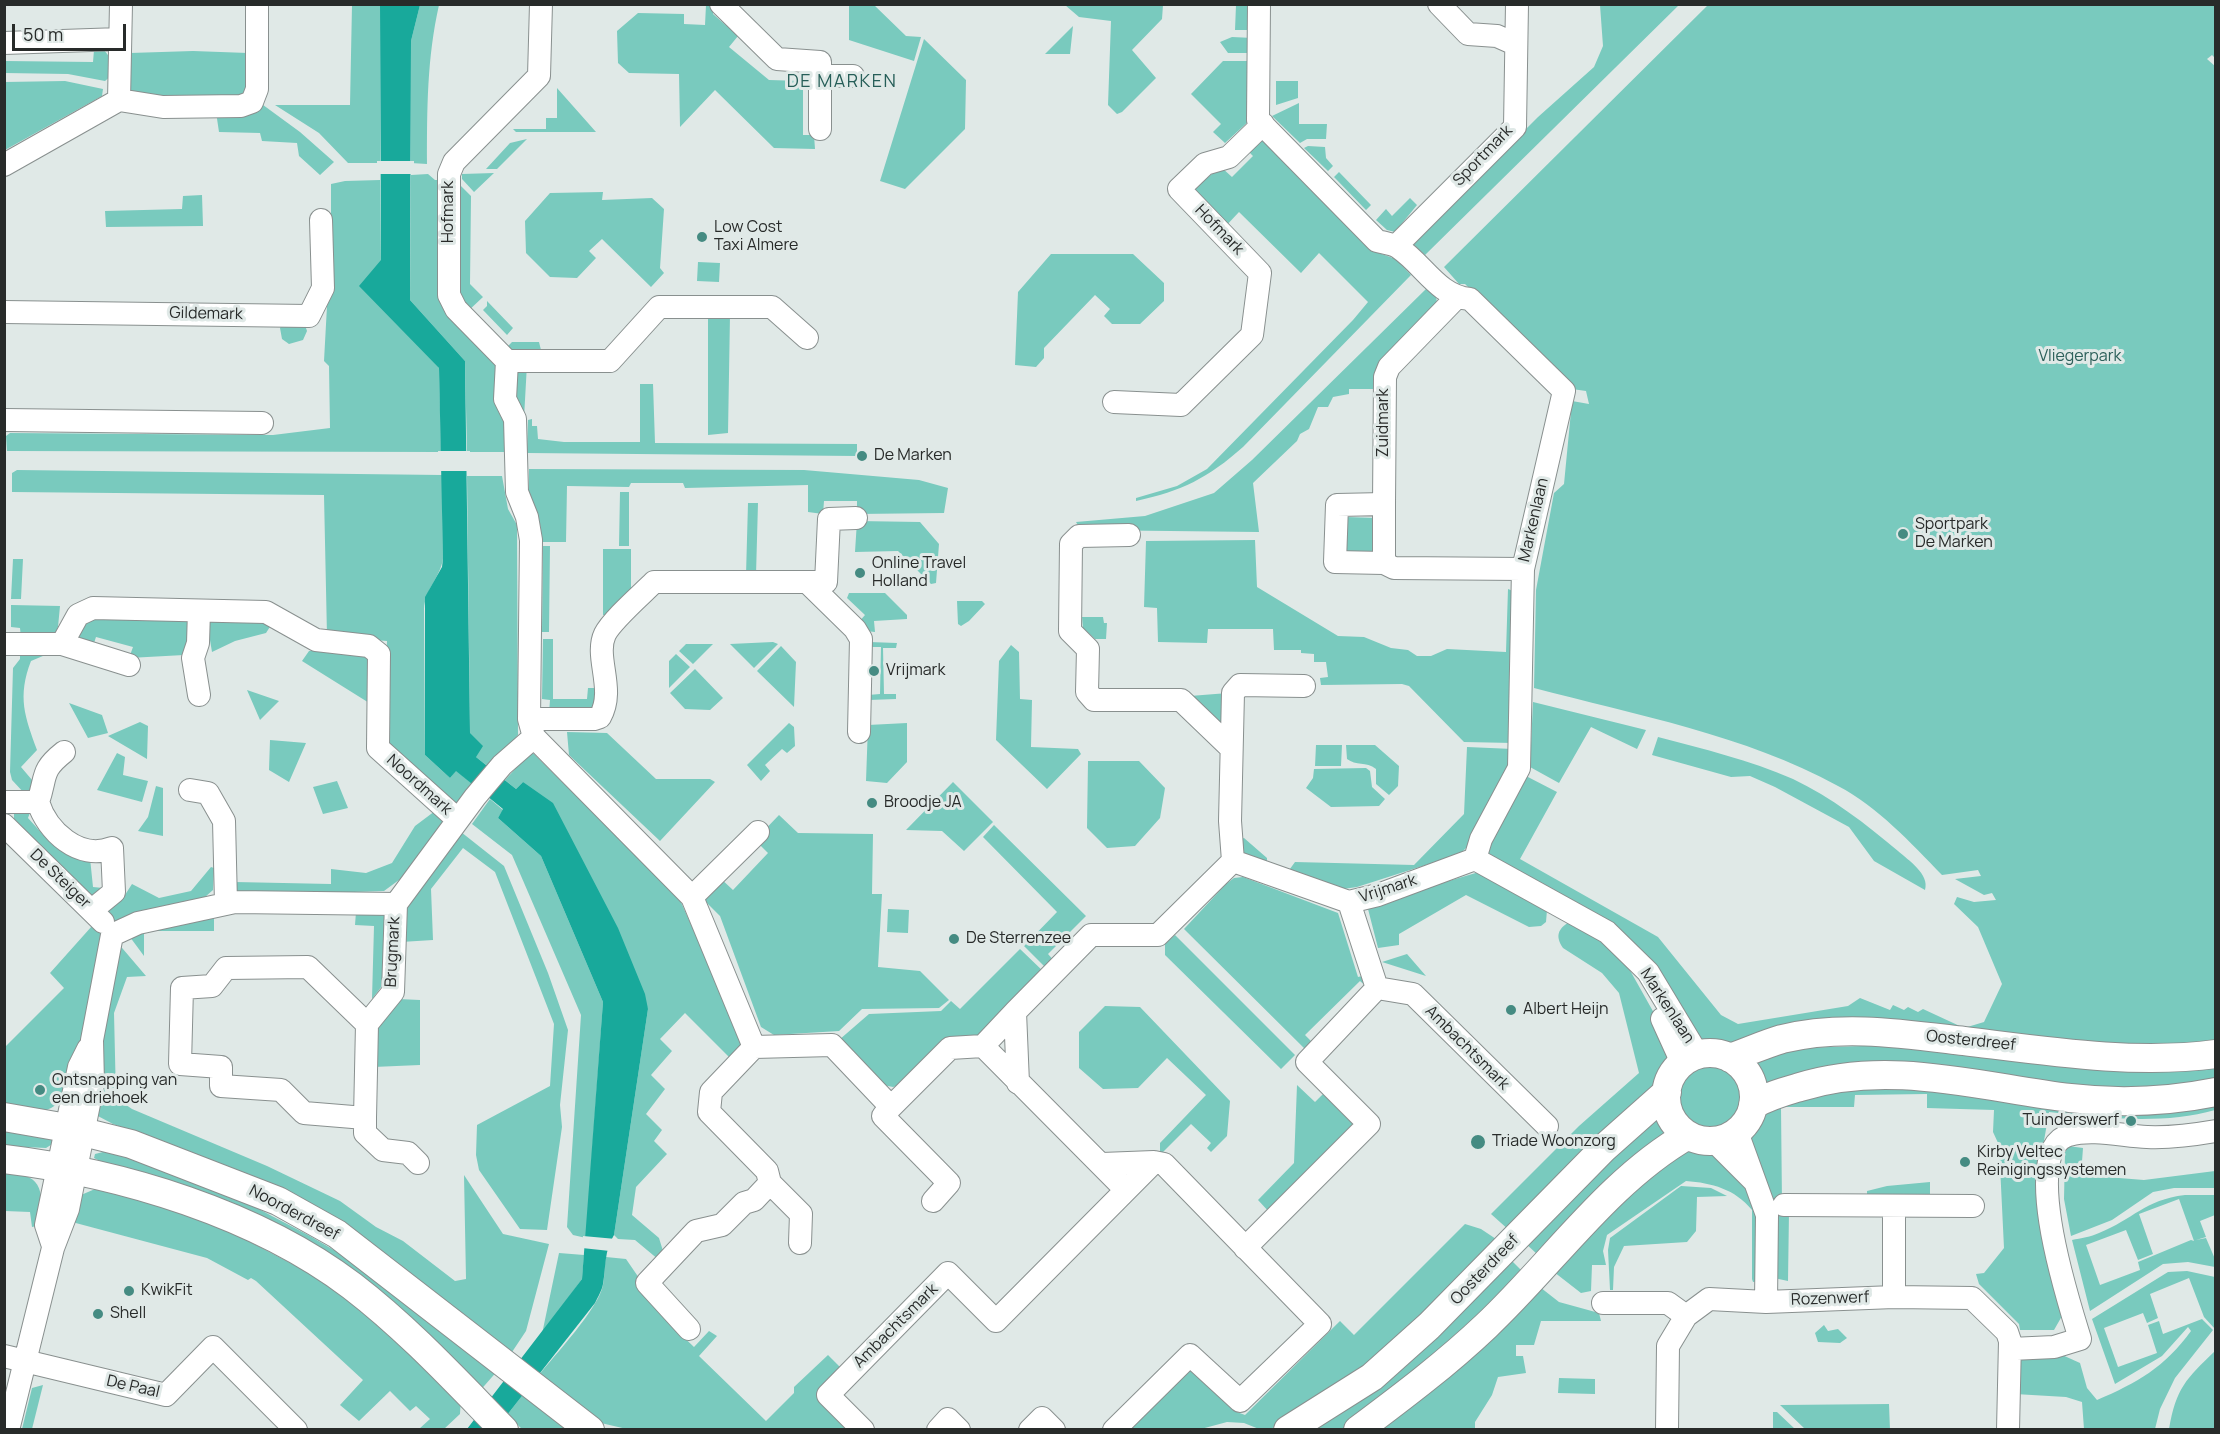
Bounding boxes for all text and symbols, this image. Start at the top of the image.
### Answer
scale bar [15,12,129,50]
text: 50 m [23,22,63,46]
district label: DE MARKEN [787,71,897,93]
street label: Sportmark [1449,122,1517,190]
street label: Hofmark [439,181,459,243]
street label: Hofmark [1190,201,1248,259]
place label: Low Cost Taxi Almere [714,218,798,256]
marker: Low Cost Taxi Almere [695,230,709,244]
street label: Gildemark [169,304,243,324]
park label: Vliegerpark [2039,347,2121,367]
street label: Zuidmark [1374,389,1394,457]
place label: De Marken [874,446,952,466]
marker: De Marken [855,449,869,463]
street label: Markenlaan [1515,476,1553,564]
place label: Sportpark De Marken [1915,515,1993,553]
marker: Sportpark De Marken [1896,527,1910,541]
place label: Online Travel Holland [872,554,966,592]
marker: Online Travel Holland [853,566,867,580]
place label: Vrijmark [886,661,945,681]
marker: Vrijmark [867,664,881,678]
street label: Noordmark [382,751,456,819]
place label: Broodje JA [884,793,962,813]
marker: Broodje JA [865,796,879,810]
street label: De Steiger [26,845,94,913]
street label: Vrijmark [1357,871,1419,907]
street label: Brugmark [382,916,404,988]
place label: De Sterrenzee [966,929,1071,949]
marker: De Sterrenzee [947,932,961,946]
street label: Markenlaan [1636,965,1698,1047]
place label: Albert Heijn [1523,1000,1609,1020]
street label: Ambachtsmark [1421,1002,1513,1094]
marker: Albert Heijn [1504,1003,1518,1017]
street label: Oosterdreef [1925,1027,2017,1055]
place label: Ontsnapping van een driehoek [52,1071,177,1109]
marker: Ontsnapping van een driehoek [33,1083,47,1097]
place label: Tuinderswerf [2022,1111,2119,1131]
marker: Tuinderswerf [2124,1114,2138,1128]
place label: Triade Woonzorg [1492,1132,1616,1152]
marker: Triade Woonzorg [1469,1133,1487,1151]
place label: Kirby Veltec Reinigingssystemen [1977,1143,2126,1181]
marker: Kirby Veltec Reinigingssystemen [1958,1155,1972,1169]
street label: Noorderdreef [246,1181,342,1245]
street label: Oosterdreef [1447,1231,1523,1309]
street label: Ambachtsmark [850,1280,942,1372]
place label: KwikFit [141,1281,193,1301]
marker: KwikFit [122,1284,136,1298]
street label: Rozenwerf [1790,1288,1870,1310]
place label: Shell [110,1304,146,1324]
marker: Shell [91,1307,105,1321]
street label: De Paal [104,1372,162,1402]

